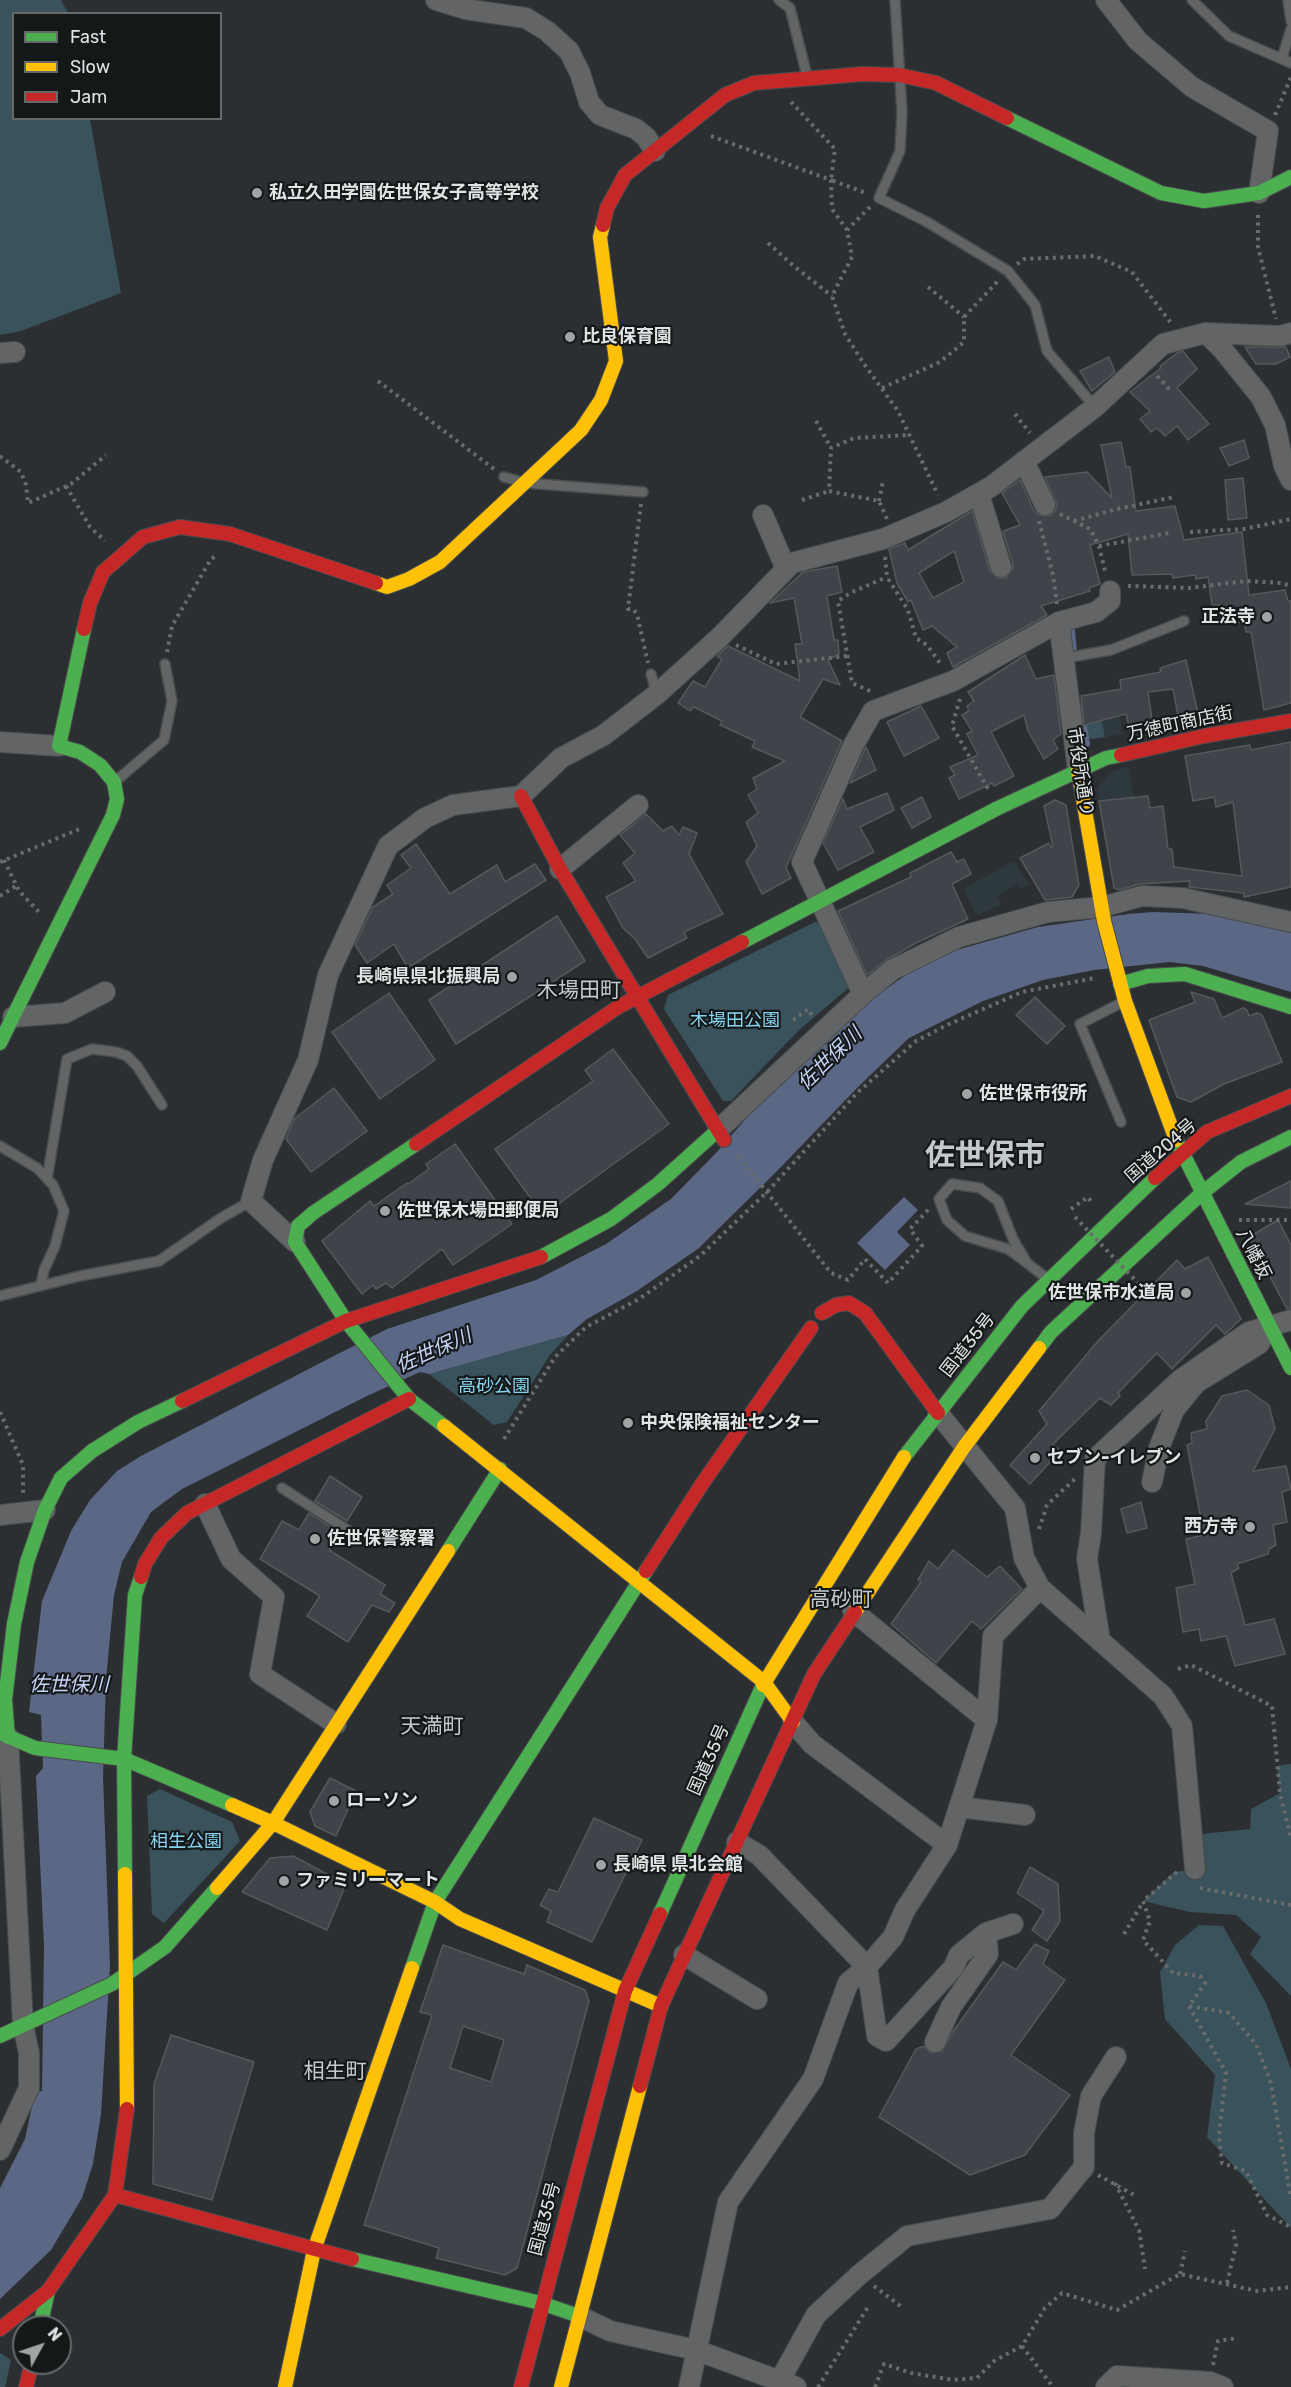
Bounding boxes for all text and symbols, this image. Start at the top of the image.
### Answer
legend [12,12,222,120]
text: Fast [70,26,106,48]
text: Slow [70,56,110,78]
text: Jam [70,86,107,108]
place label: 私立久田学園佐世保女子高等学校 [269,182,539,204]
marker: 私立久田学園佐世保女子高等学校 [250,186,264,200]
place label: 比良保育園 [582,326,672,348]
marker: 比良保育園 [563,330,577,344]
place label: 正法寺 [1201,606,1255,628]
marker: 正法寺 [1260,610,1274,624]
street label: 万徳町商店街 [1125,702,1235,746]
street label: 市役所通り [1062,726,1098,818]
place label: 長崎県県北振興局 [356,966,500,988]
marker: 長崎県県北振興局 [505,970,519,984]
district label: 木場田町 [537,978,621,1004]
park label: 木場田公園 [690,1010,780,1032]
water label: 佐世保川 [793,1023,867,1095]
place label: 佐世保市役所 [979,1083,1087,1105]
marker: 佐世保市役所 [960,1087,974,1101]
street label: 国道204号 [1121,1114,1201,1188]
district label: 佐世保市 [925,1138,1045,1174]
place label: 佐世保木場田郵便局 [397,1200,559,1222]
marker: 佐世保木場田郵便局 [378,1204,392,1218]
street label: 八幡坂 [1231,1225,1275,1283]
place label: 佐世保市水道局 [1048,1282,1174,1304]
marker: 佐世保市水道局 [1179,1286,1193,1300]
street label: 国道35号 [936,1309,1000,1381]
water label: 佐世保川 [393,1324,475,1378]
park label: 高砂公園 [458,1376,530,1398]
place label: 中央保険福祉センター [640,1412,820,1434]
marker: 中央保険福祉センター [621,1416,635,1430]
place label: セブン-イレブン [1047,1447,1182,1469]
marker: セブン-イレブン [1028,1451,1042,1465]
place label: 西方寺 [1184,1516,1238,1538]
marker: 西方寺 [1243,1520,1257,1534]
place label: 佐世保警察署 [327,1528,435,1550]
marker: 佐世保警察署 [308,1532,322,1546]
district label: 高砂町 [810,1587,872,1613]
water label: 佐世保川 [29,1673,109,1697]
district label: 天満町 [401,1714,463,1740]
street label: 国道35号 [684,1721,734,1799]
place label: ローソン [346,1790,418,1812]
marker: ローソン [327,1794,341,1808]
park label: 相生公園 [150,1831,222,1853]
place label: 長崎県 県北会館 [613,1854,743,1876]
marker: 長崎県 県北会館 [594,1858,608,1872]
place label: ファミリーマート [296,1870,440,1892]
marker: ファミリーマート [277,1874,291,1888]
district label: 相生町 [304,2059,366,2085]
street label: 国道35号 [525,2180,565,2258]
north arrow [12,2315,72,2375]
text: N [44,2324,66,2345]

